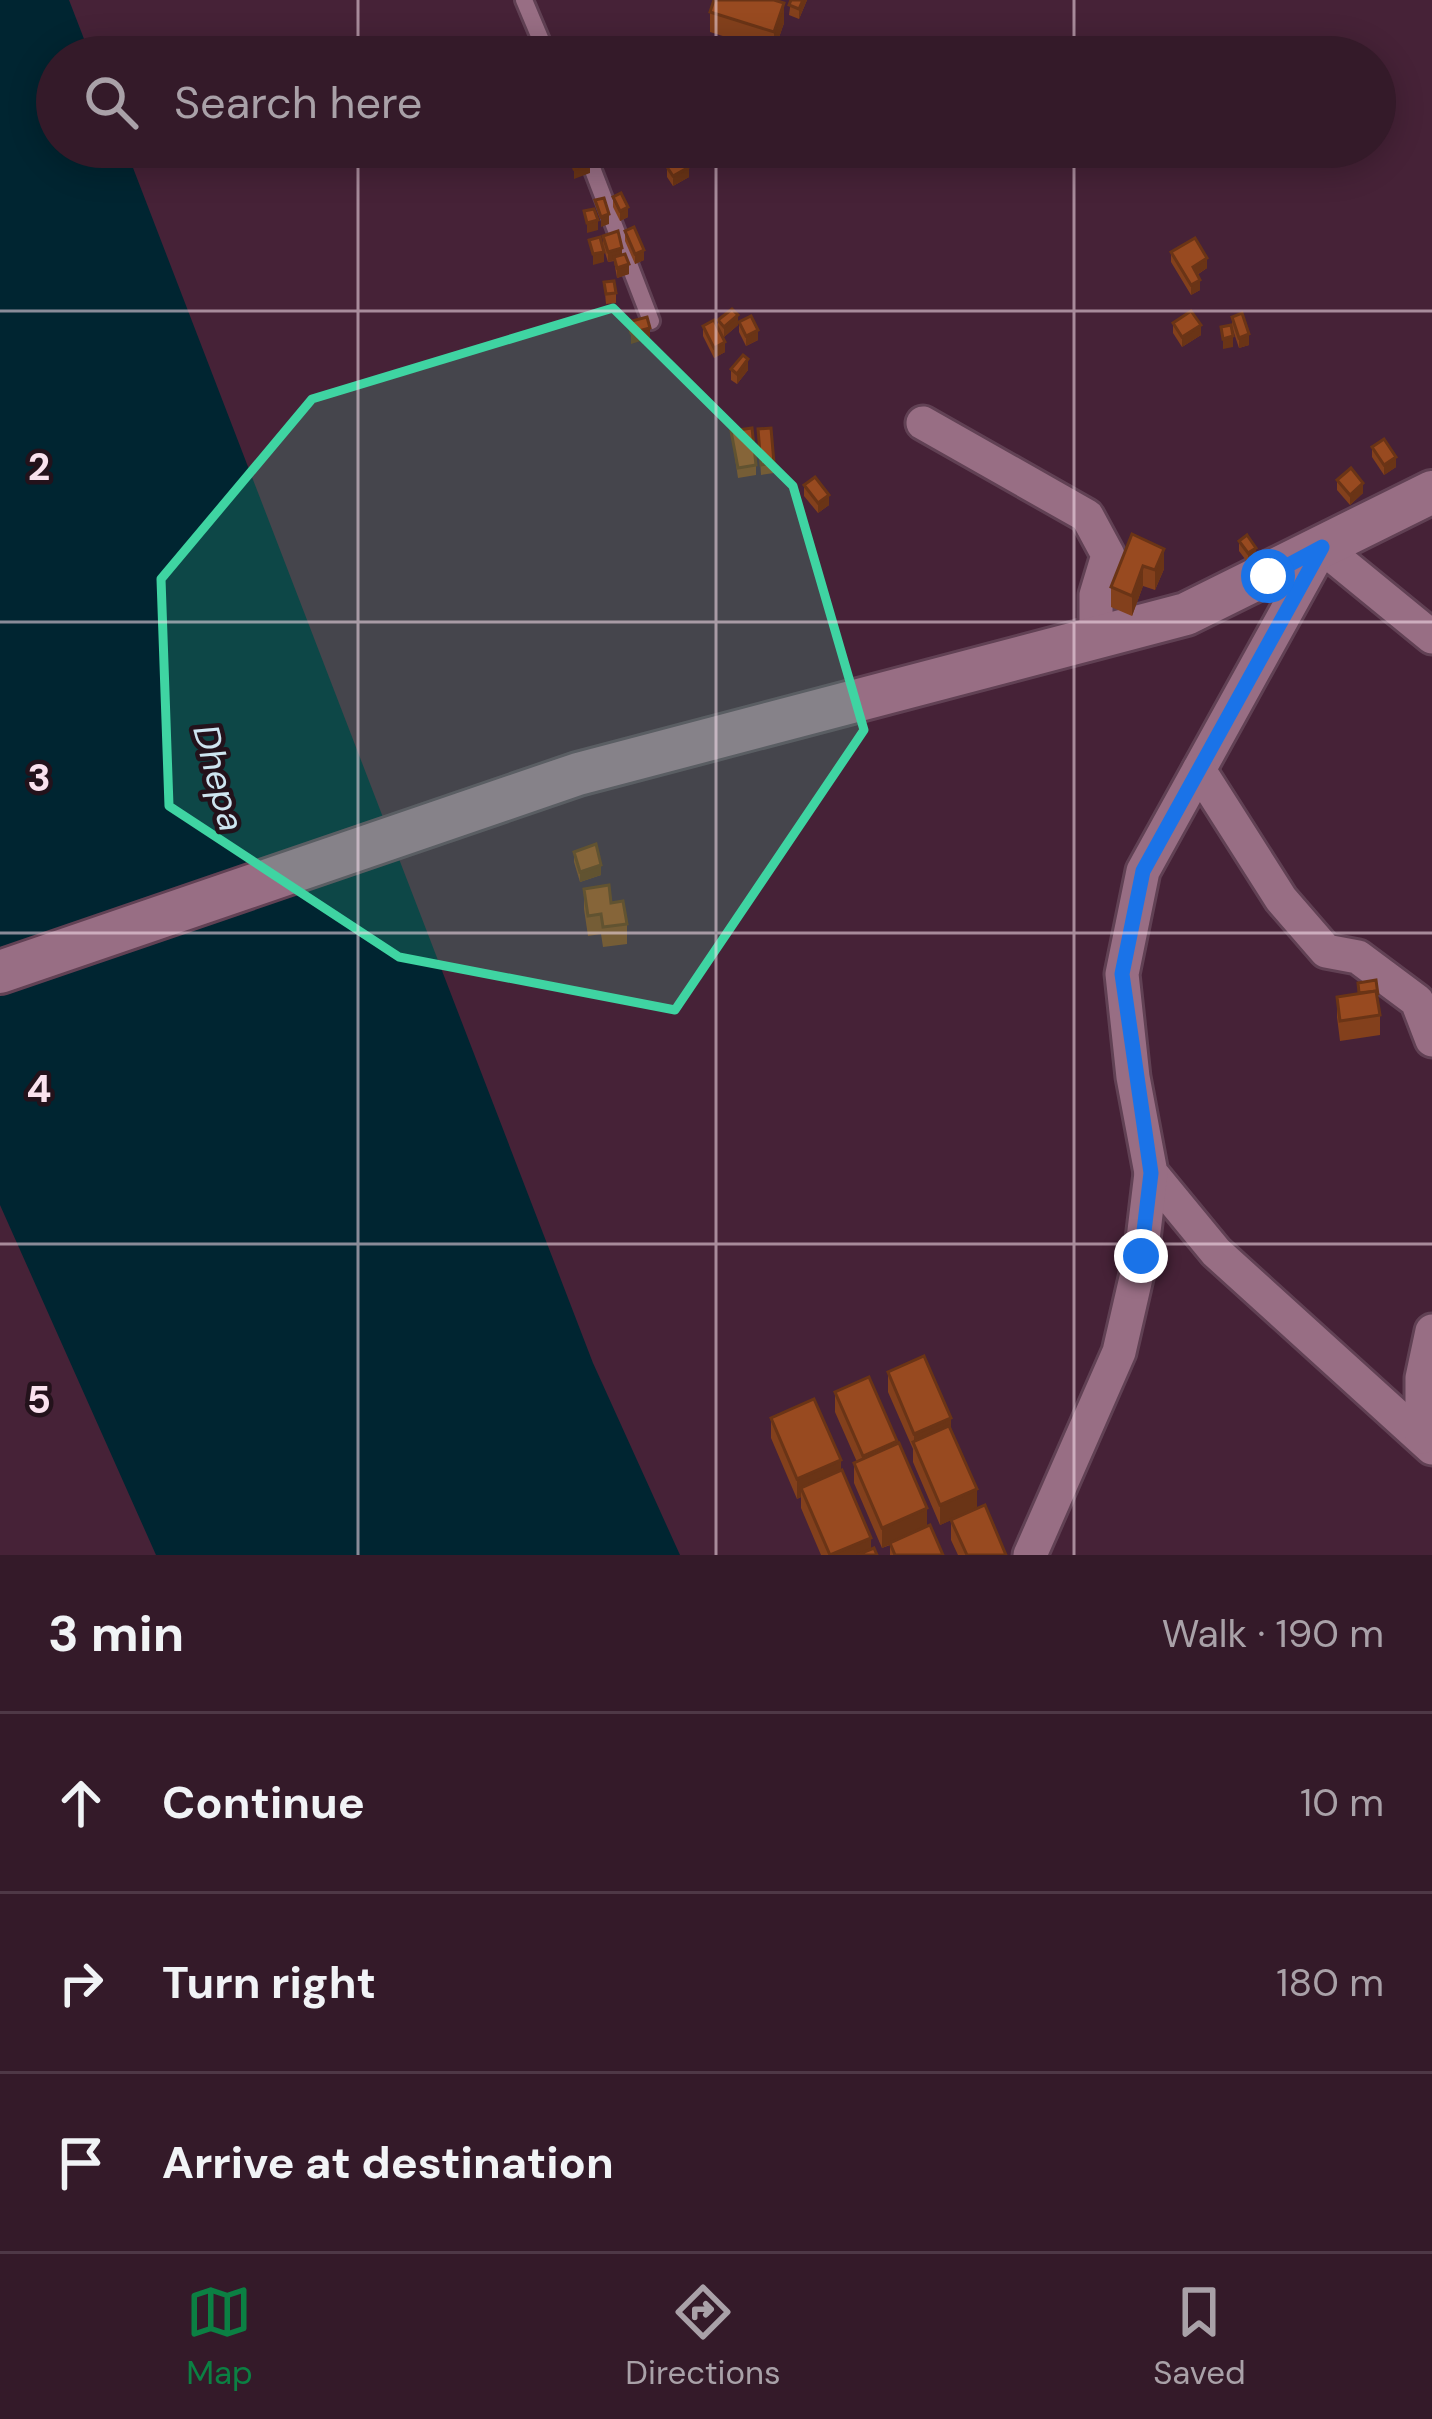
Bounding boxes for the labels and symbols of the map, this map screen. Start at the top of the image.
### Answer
text: 2 [28,441,50,492]
route start [1241,549,1295,603]
water label: Dhepa [182,720,256,836]
text: 3 [27,752,51,803]
text: 4 [26,1063,52,1114]
route end [1114,1229,1168,1283]
text: 5 [27,1374,51,1425]

